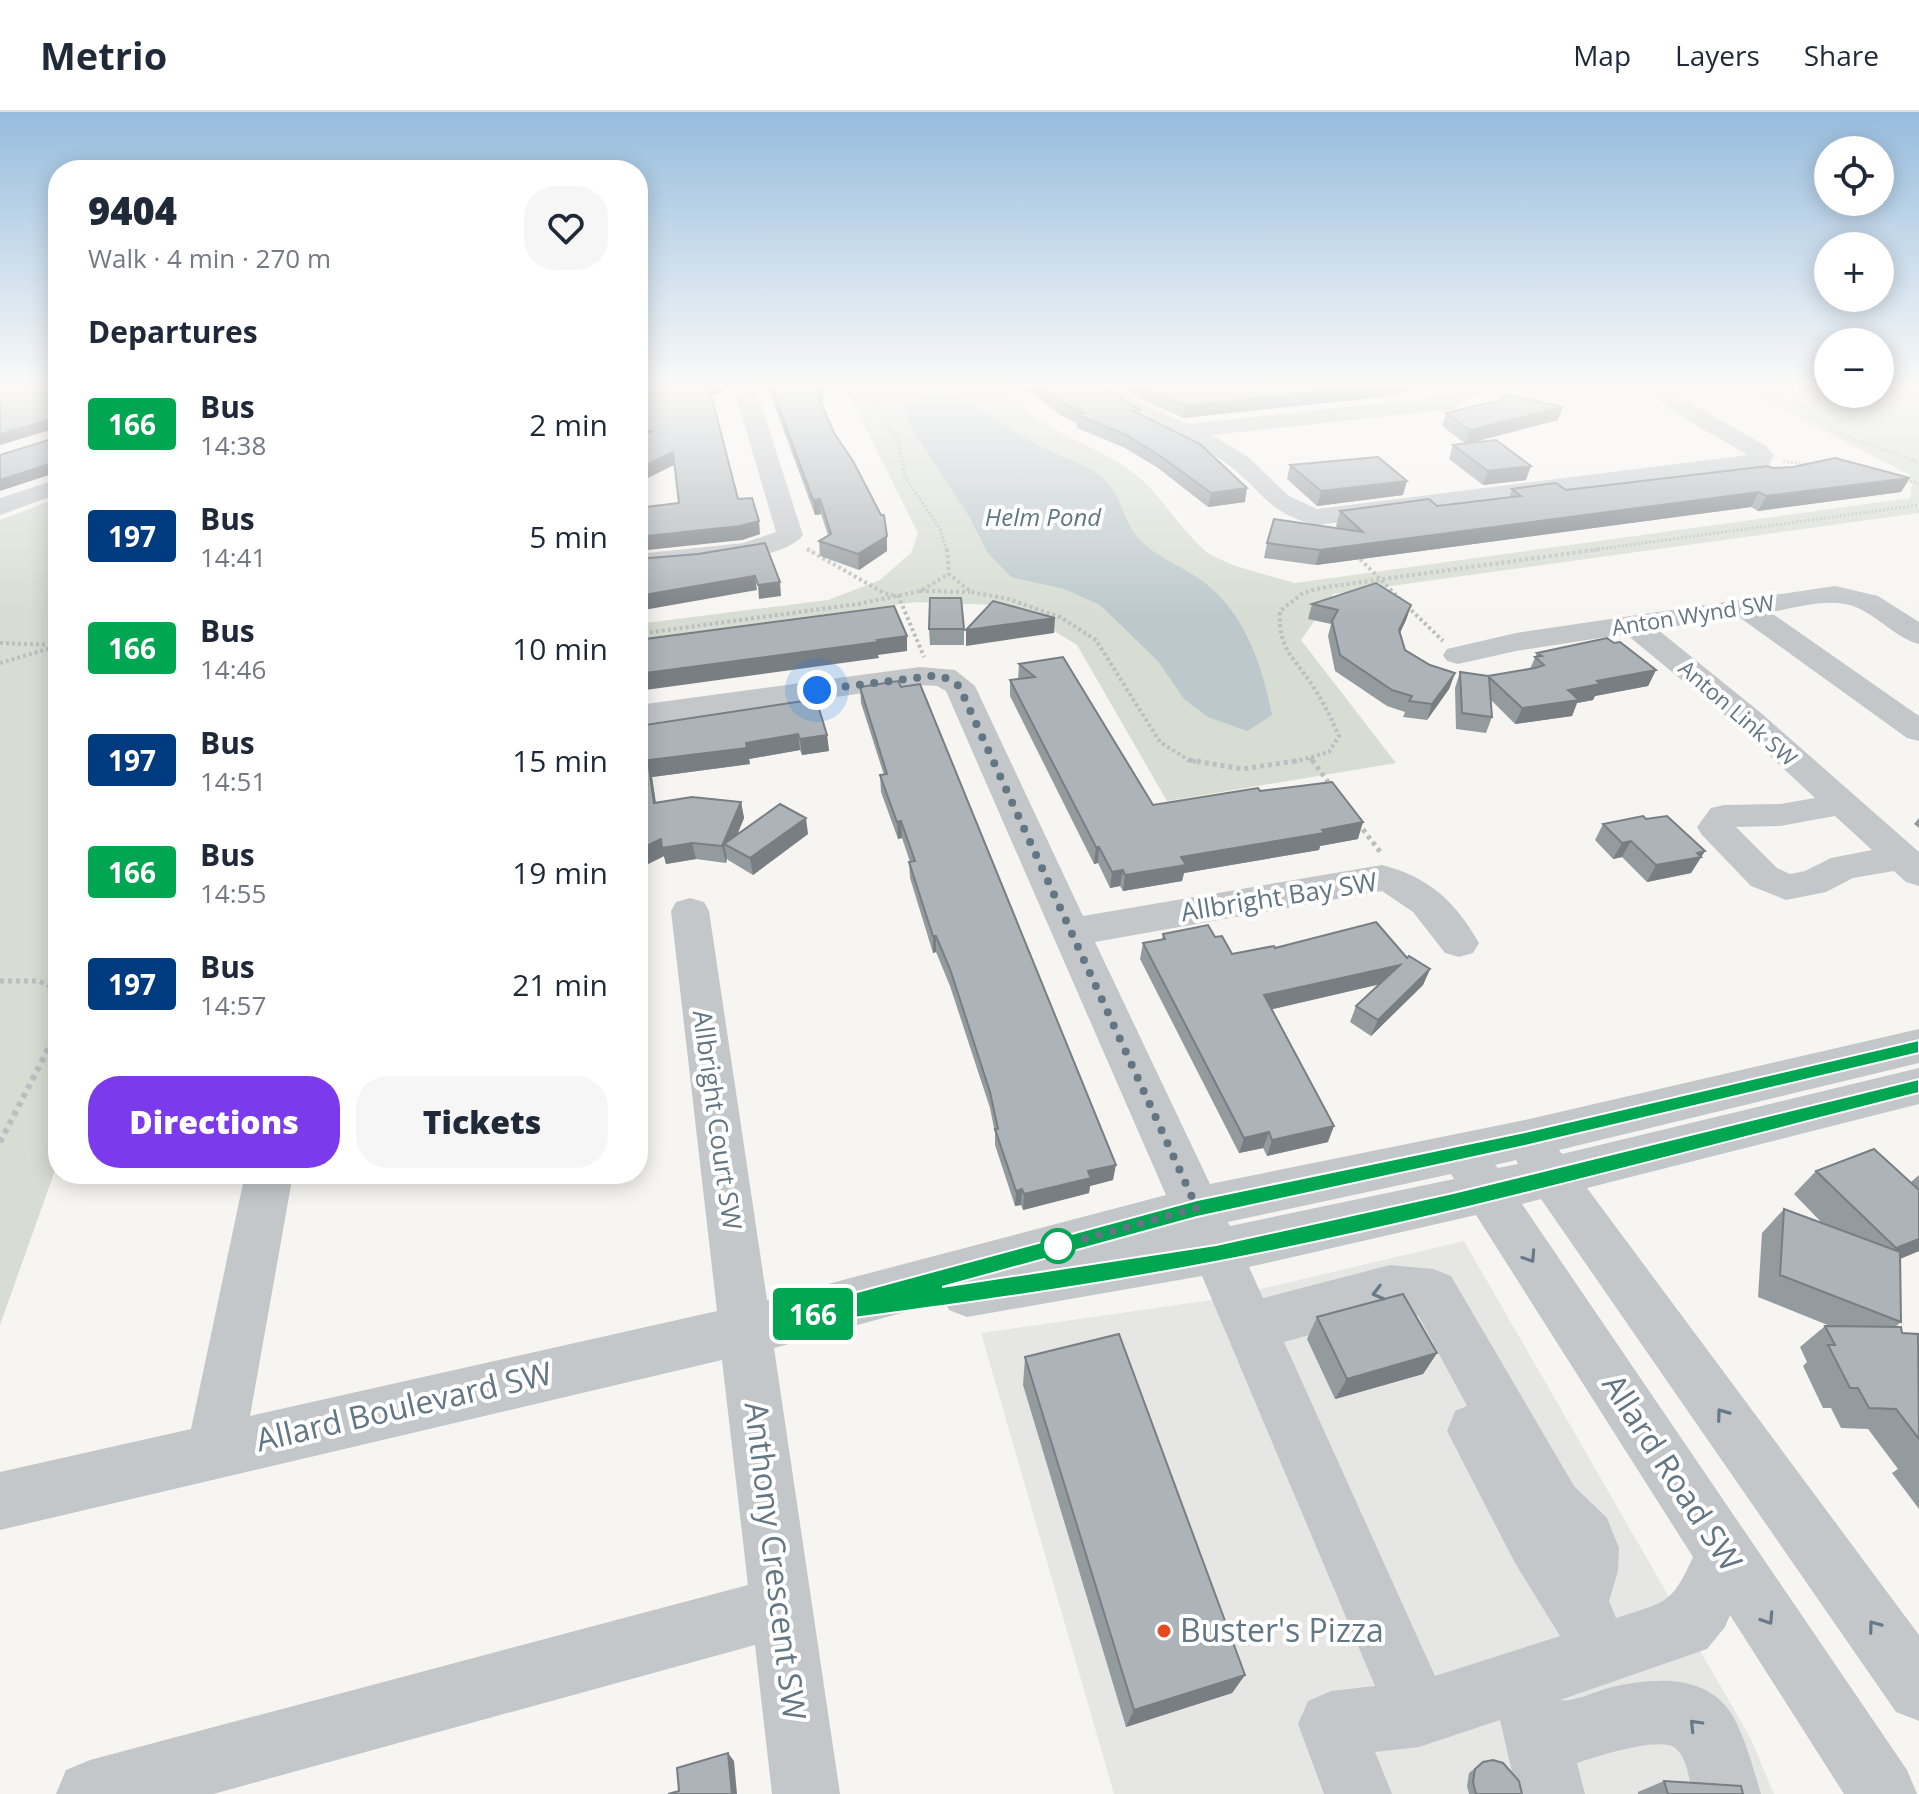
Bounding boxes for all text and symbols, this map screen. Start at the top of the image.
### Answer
text: Metrio [40,29,167,81]
text: Map [1573,36,1631,74]
text: Layers [1675,36,1760,74]
text: Share [1804,36,1879,74]
map controls [1814,136,1894,408]
button: locate [1814,136,1894,216]
text: 9404 [88,184,177,236]
button: heart [524,186,608,270]
button: + [1814,232,1894,312]
text: Walk · 4 min · 270 m [88,240,331,276]
text: Departures [88,311,258,352]
button: − [1814,328,1894,408]
text: Bus [200,386,255,427]
text: 2 min [529,404,608,445]
text: 166 [108,405,156,443]
text: 14:38 [200,427,266,463]
text: Bus [200,498,255,539]
water label: Helm Pond [985,500,1102,533]
text: 5 min [529,516,608,557]
text: 197 [108,517,156,555]
text: 14:41 [200,539,266,575]
street label: Anton Wynd SW [1609,586,1776,642]
text: Bus [200,610,255,651]
text: 10 min [512,628,608,669]
text: 166 [108,629,156,667]
text: 14:46 [200,651,266,687]
street label: Anton Link SW [1673,652,1804,772]
your location [797,670,837,710]
text: Bus [200,722,255,763]
text: 15 min [512,740,608,781]
text: 197 [108,741,156,779]
text: 14:51 [200,763,266,799]
text: Bus [200,834,255,875]
text: 19 min [512,852,608,893]
text: 166 [108,853,156,891]
street label: Allbright Bay SW [1178,863,1379,929]
text: 14:55 [200,875,266,911]
text: Bus [200,946,255,987]
text: 21 min [512,964,608,1005]
text: 197 [108,965,156,1003]
text: 14:57 [200,987,266,1023]
street label: Allbright Court SW [685,1008,751,1232]
button: Directions [88,1076,340,1168]
button: Tickets [356,1076,608,1168]
unlabelled marker [1041,1229,1075,1263]
one-way arrow [1520,1248,1535,1263]
one-way arrow [1372,1283,1386,1300]
line badge: 166 [767,1288,859,1340]
text: 166 [789,1295,837,1333]
street label: Allard Boulevard SW [251,1350,556,1461]
street label: Allard Road SW [1593,1365,1753,1579]
street label: Anthony Crescent SW [736,1399,817,1723]
one-way arrow [1718,1409,1732,1423]
place label: Buster's Pizza [1180,1608,1384,1651]
one-way arrow [1758,1610,1773,1625]
one-way arrow [1869,1620,1884,1634]
marker: Buster's Pizza [1155,1622,1173,1640]
one-way arrow [1690,1719,1705,1734]

